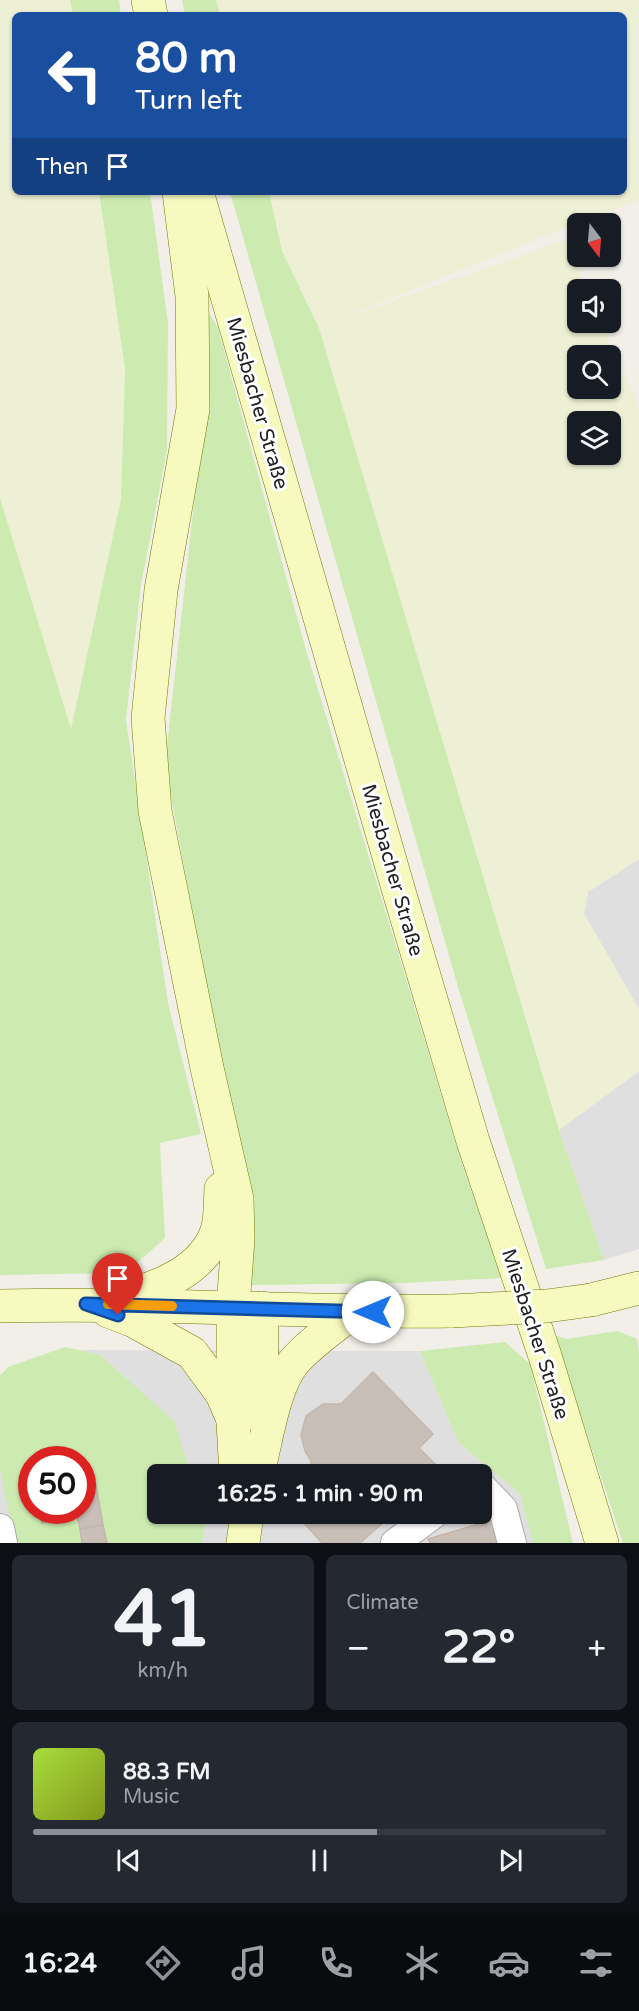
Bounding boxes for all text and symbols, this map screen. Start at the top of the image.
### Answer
text: 80 m [135,33,237,84]
icon: left [36,36,114,114]
text: Turn left [135,84,242,117]
icon: arrive [101,150,134,183]
text: Then [36,154,89,180]
north arrow [567,213,621,267]
map controls [567,213,621,465]
button: sound [567,279,621,333]
street label: Miesbacher Straße [221,315,293,492]
button: search [567,345,621,399]
button: layers [567,411,621,465]
street label: Miesbacher Straße [356,782,428,959]
street label: Miesbacher Straße [496,1246,574,1423]
pin [92,1253,143,1315]
icon: arrive [101,1262,134,1295]
position arrow [341,1280,405,1344]
speed limit sign: 50 [18,1446,96,1524]
text: 16:25 · 1 min · 90 m [216,1481,423,1507]
text: 41 [114,1573,212,1667]
text: Climate [347,1591,419,1615]
text: 22° [442,1621,515,1675]
text: − [347,1629,370,1668]
text: + [587,1629,606,1668]
text: km/h [138,1659,188,1683]
text: 88.3 FM [123,1759,211,1785]
text: Music [123,1785,179,1809]
icon: previous [112,1844,145,1877]
icon: pause [303,1844,336,1877]
icon: next [494,1844,527,1877]
icon: directions [142,1942,184,1984]
icon: music [228,1942,270,1984]
icon: phone [315,1942,357,1984]
icon: climate [401,1942,443,1984]
icon: car [488,1942,530,1984]
icon: filters [575,1942,617,1984]
text: 16:24 [22,1947,97,1980]

